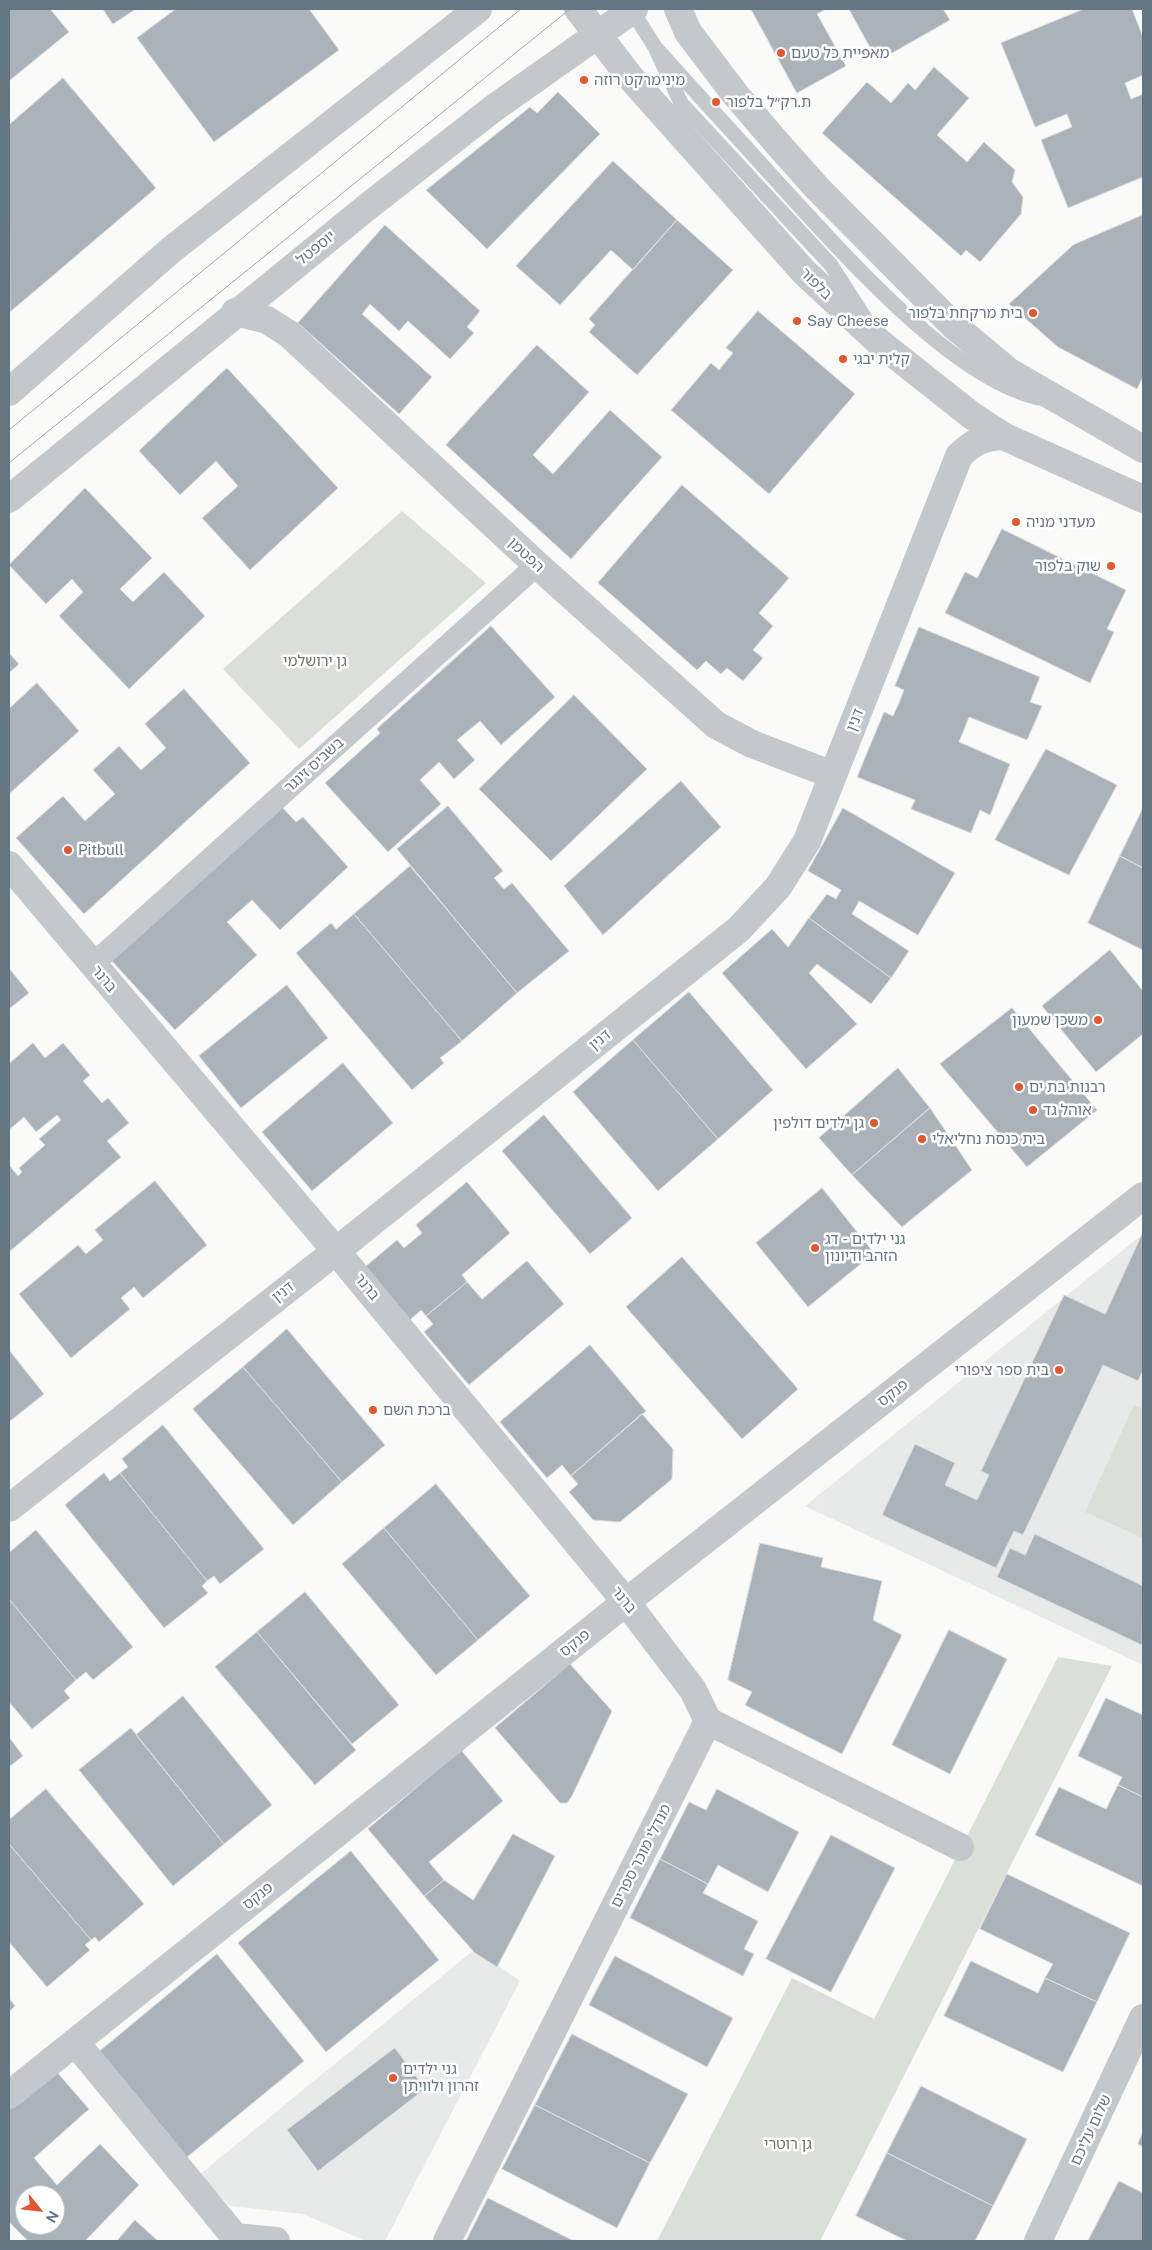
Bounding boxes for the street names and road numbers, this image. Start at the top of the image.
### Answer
street label: יוספטל [293,227,339,269]
street label: בלפור [796,264,836,304]
street label: הפטמן [504,534,548,576]
street label: דנין [842,706,868,734]
street label: בשביס זינגר [281,734,347,796]
street label: ברנר [88,962,120,996]
street label: דנין [585,1026,615,1054]
street label: ברנר [351,1270,383,1304]
street label: דנין [268,1278,298,1306]
street label: פנקס [874,1376,912,1410]
street label: ברנר [608,1583,640,1617]
street label: פנקס [556,1625,594,1661]
street label: מנדלי מוכר ספרים [607,1801,675,1911]
street label: פנקס [239,1878,277,1914]
street label: שלום עליכם [1067,2092,1115,2168]

